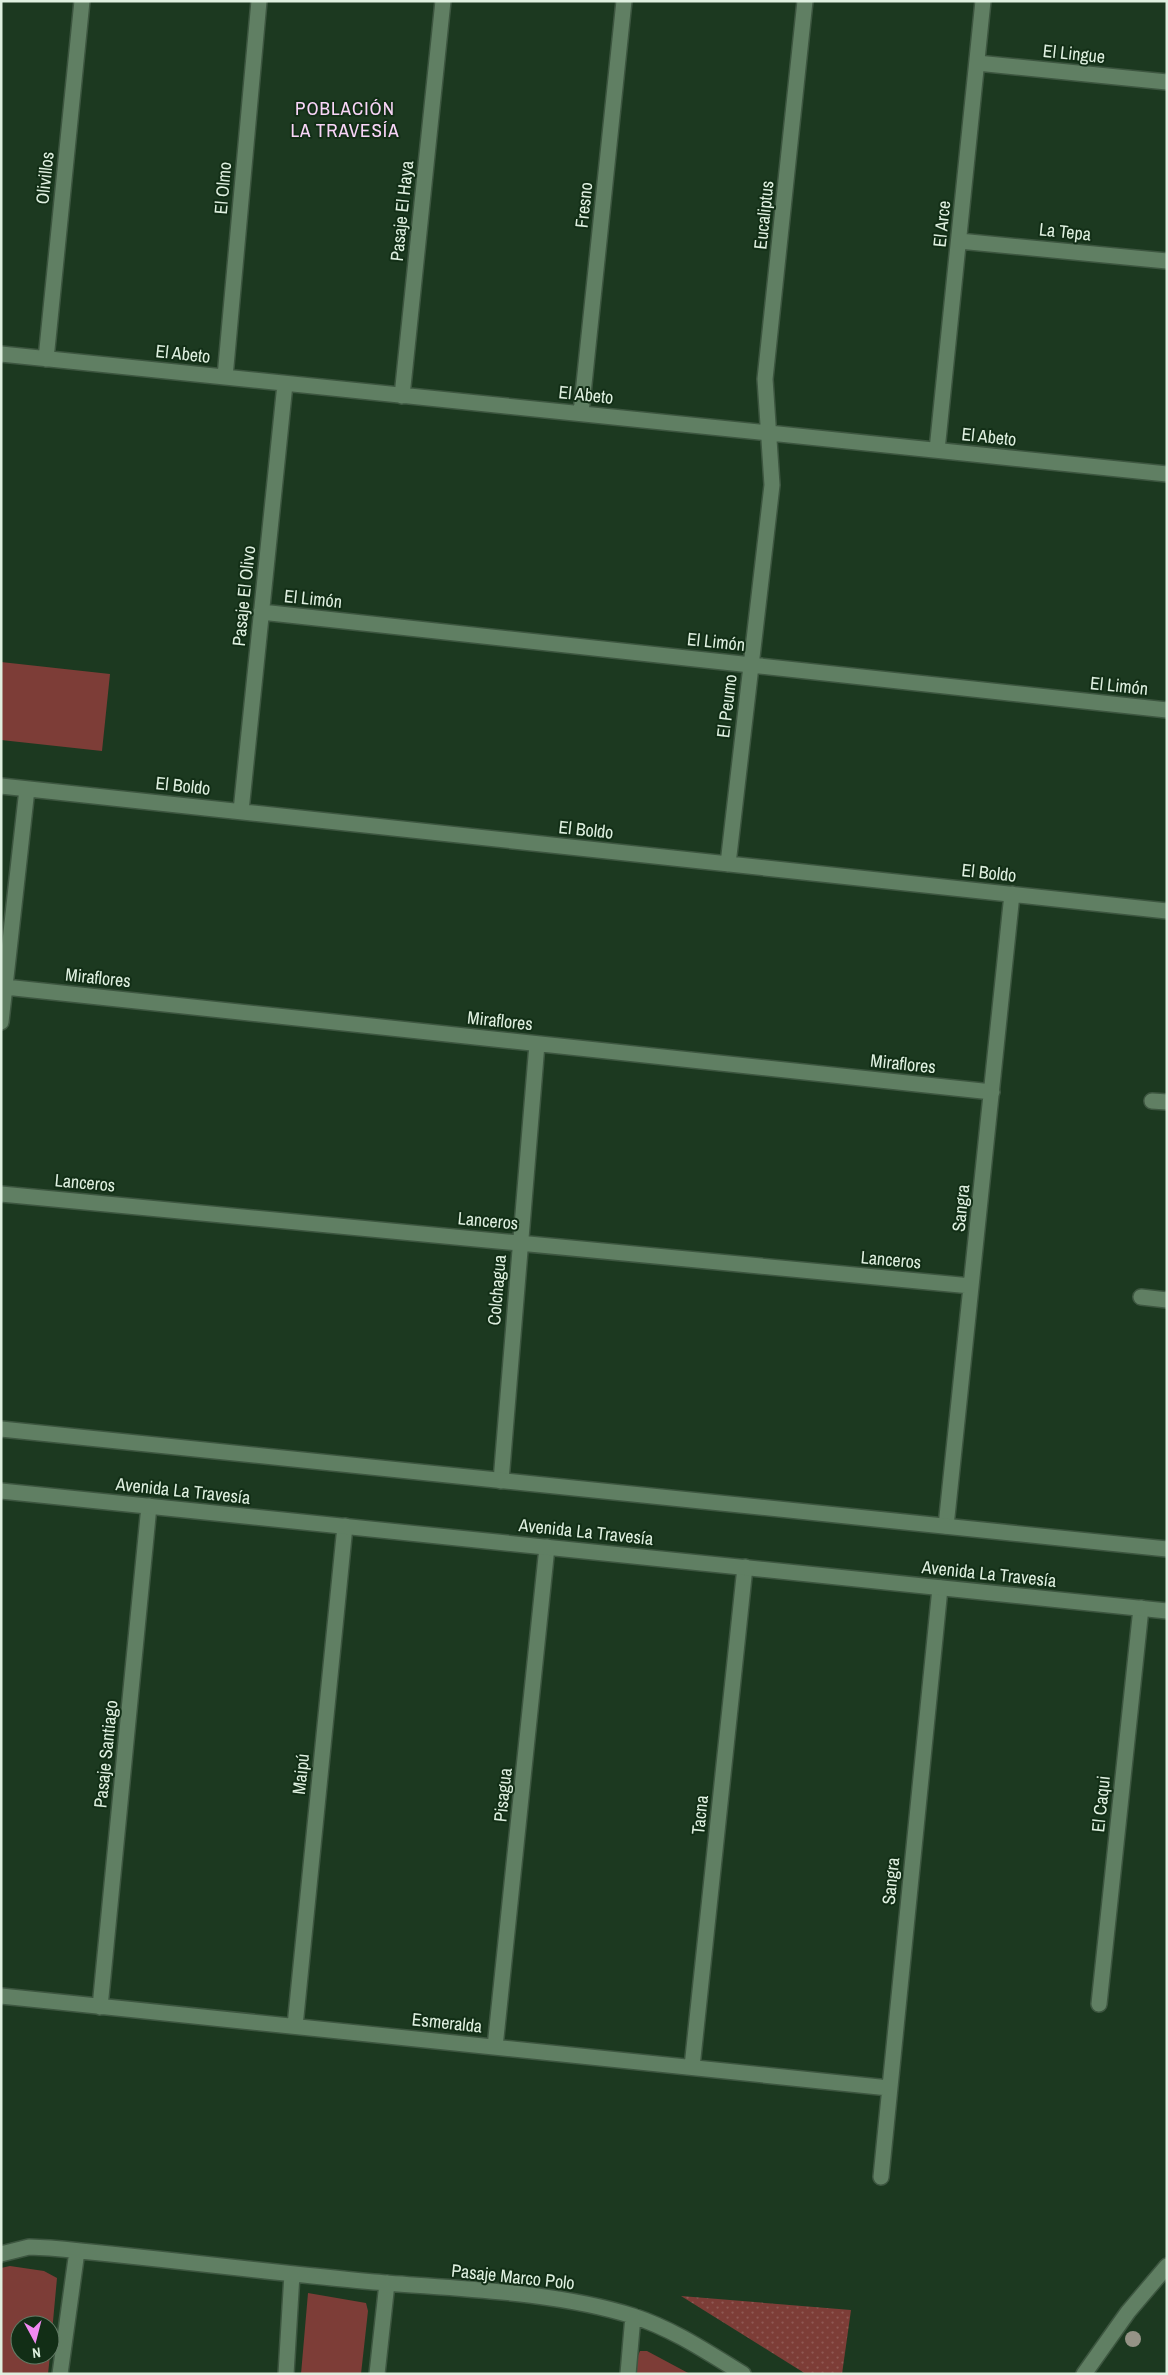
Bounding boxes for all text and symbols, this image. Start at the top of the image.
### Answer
street label: El Lingue [1042,38,1106,69]
district label: POBLACIÓN LA TRAVESÍA [290,95,400,143]
street label: Olivillos [29,151,60,205]
street label: Pasaje El Haya [384,159,419,262]
street label: El Olmo [208,161,237,215]
street label: Eucaliptus [747,179,780,251]
street label: Fresno [569,181,598,229]
street label: El Arce [927,199,956,249]
street label: La Tepa [1038,216,1092,247]
street label: El Abeto [154,338,212,369]
street label: El Abeto [557,379,615,410]
street label: El Abeto [960,421,1018,452]
street label: Pasaje El Olivo [226,544,261,647]
street label: El Limón [283,583,343,614]
street label: El Limón [686,626,746,657]
street label: El Limón [1089,670,1149,701]
street label: El Peumo [710,673,743,739]
street label: El Boldo [154,770,212,801]
street label: El Boldo [557,814,615,845]
street label: El Boldo [960,857,1018,888]
street label: Miraflores [64,962,132,993]
street label: Miraflores [466,1005,534,1036]
street label: Miraflores [869,1048,937,1079]
street label: Lanceros [54,1167,116,1198]
street label: Sangra [946,1183,975,1233]
street label: Lanceros [457,1205,519,1236]
street label: Lanceros [860,1244,922,1275]
street label: Colchagua [481,1254,512,1326]
street label: Avenida La Travesía [114,1471,252,1510]
street label: Avenida La Travesía [517,1512,655,1551]
street label: Avenida La Travesía [920,1554,1058,1593]
street label: Pasaje Santiago [87,1699,124,1809]
street label: Maipú [286,1752,315,1796]
street label: Pisagua [487,1767,518,1823]
street label: El Caqui [1085,1774,1116,1833]
street label: Tacna [685,1794,714,1836]
street label: Sangra [876,1856,905,1906]
street label: Esmeralda [411,2006,483,2039]
street label: Pasaje Marco Polo [450,2258,576,2295]
north arrow [10,2315,60,2365]
text: N [31,2343,42,2362]

